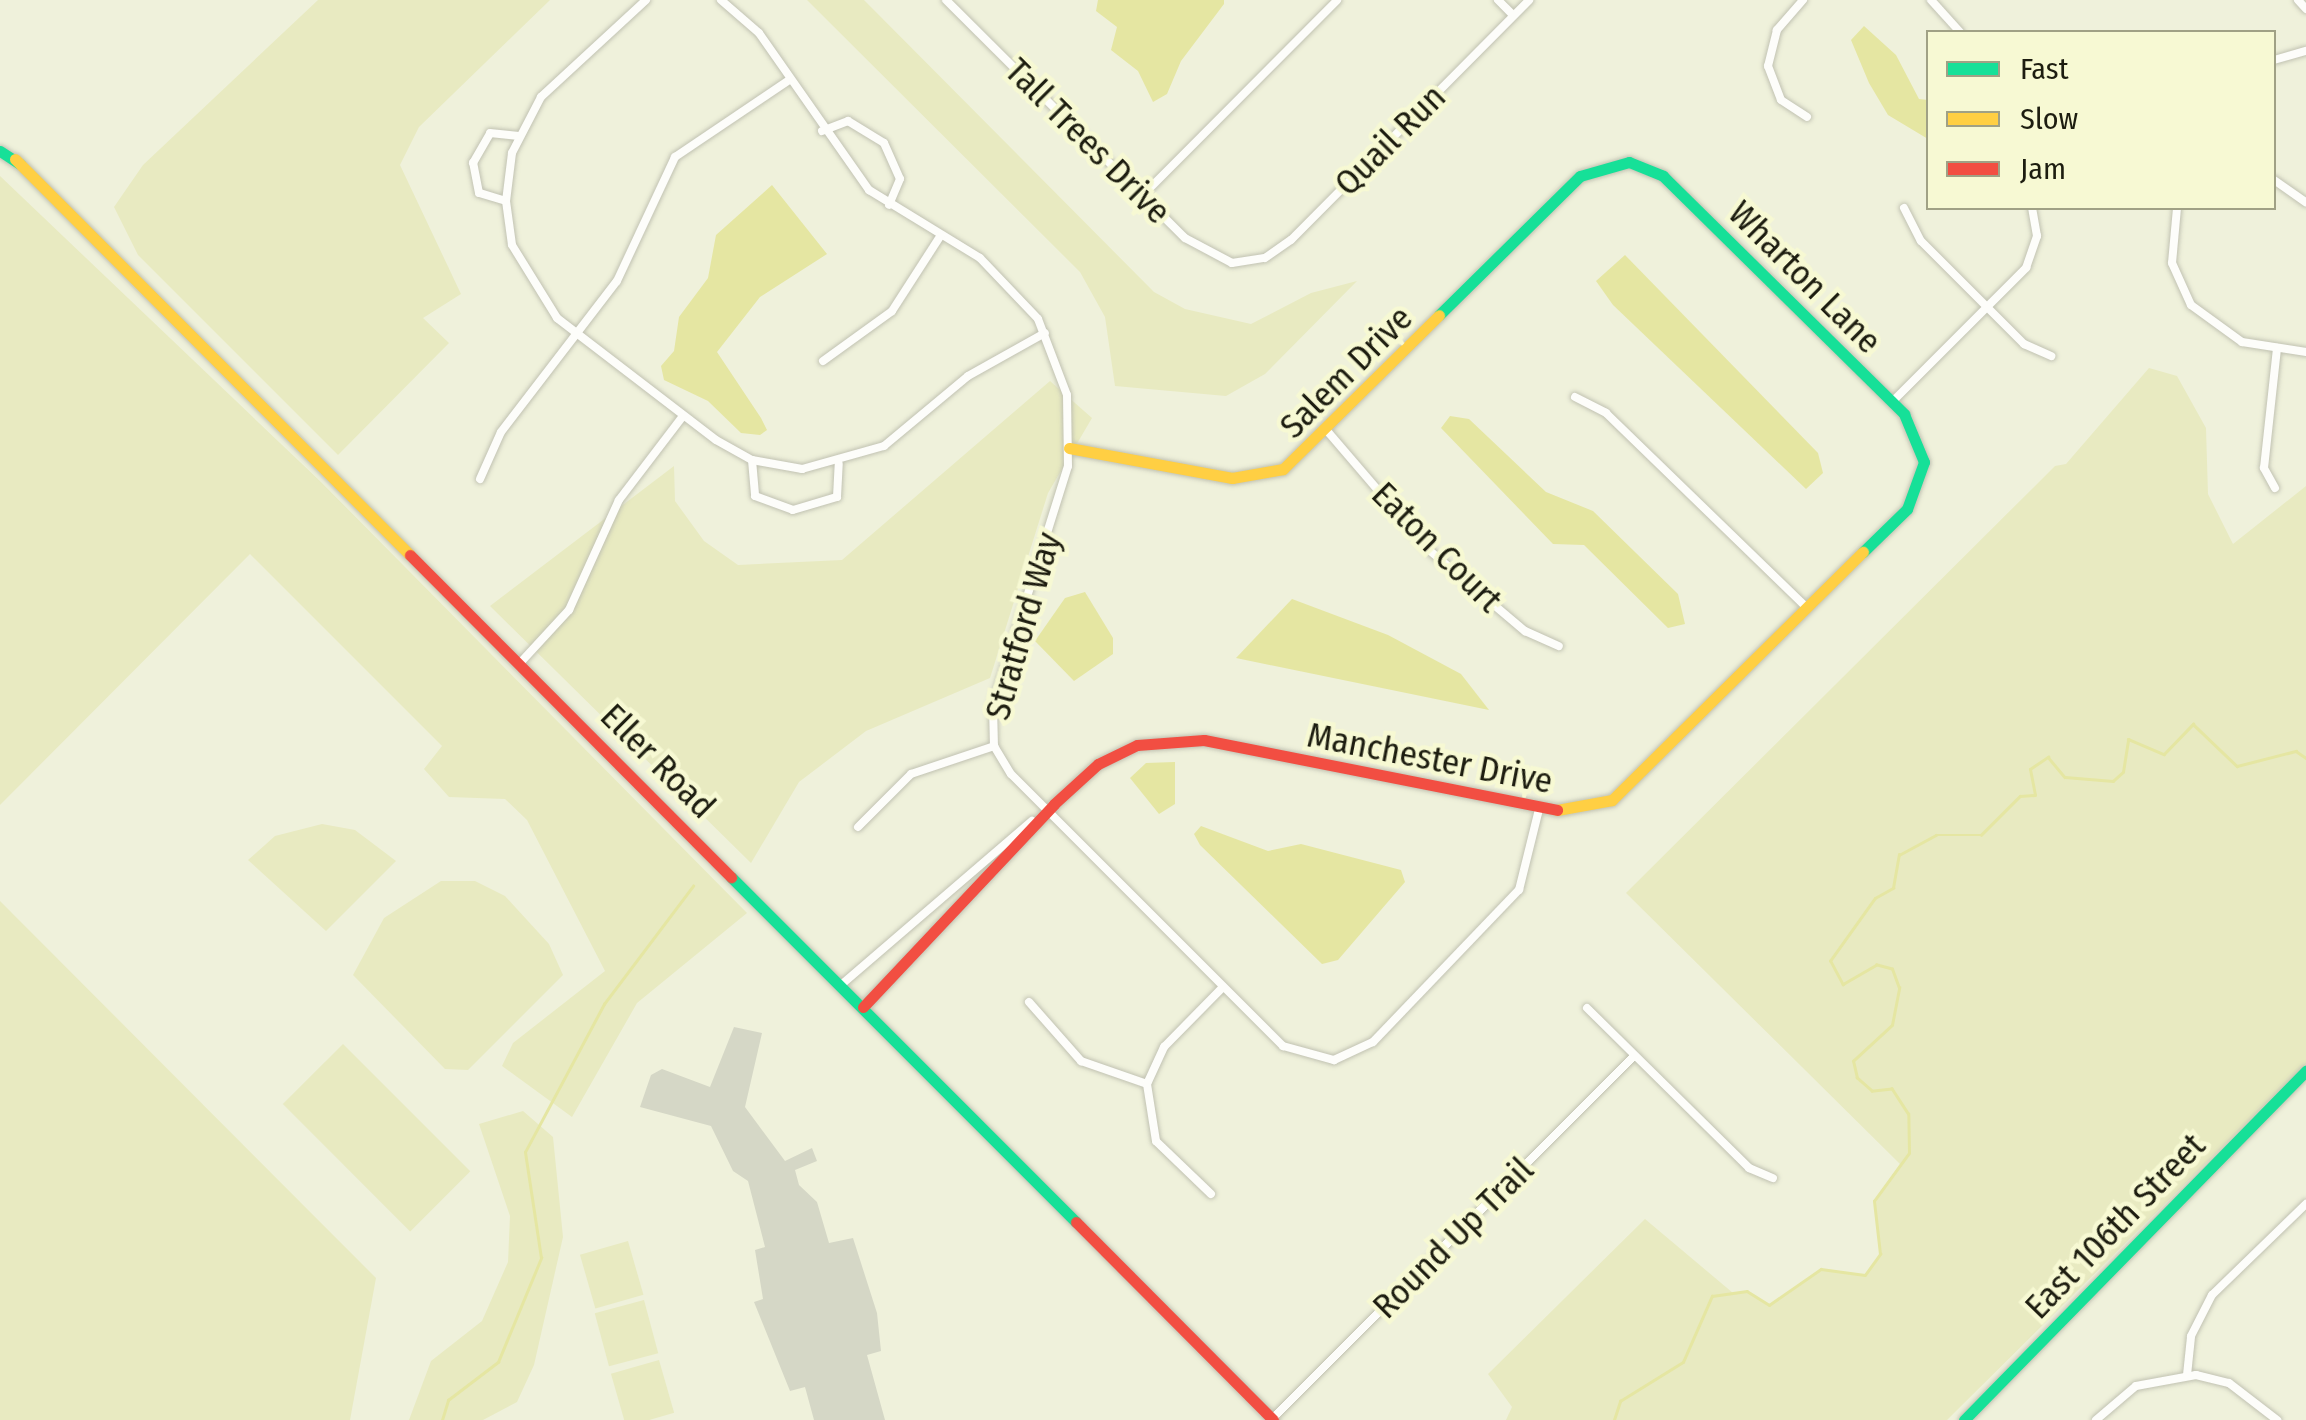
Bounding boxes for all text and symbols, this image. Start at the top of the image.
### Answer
legend [1926,30,2276,210]
street label: Tall Trees Drive [997,50,1179,232]
text: Fast [2020,51,2068,87]
street label: Quail Run [1326,76,1454,204]
text: Slow [2020,101,2078,137]
text: Jam [2020,151,2066,187]
street label: Wharton Lane [1720,192,1890,362]
street label: Salem Drive [1271,297,1421,447]
street label: Eaton Court [1363,473,1511,621]
street label: Stratford Way [976,527,1070,725]
street label: Eller Road [592,695,724,827]
street label: Manchester Drive [1304,714,1556,802]
street label: East 106th Street [2016,1125,2214,1327]
street label: Round Up Trail [1364,1149,1542,1327]

